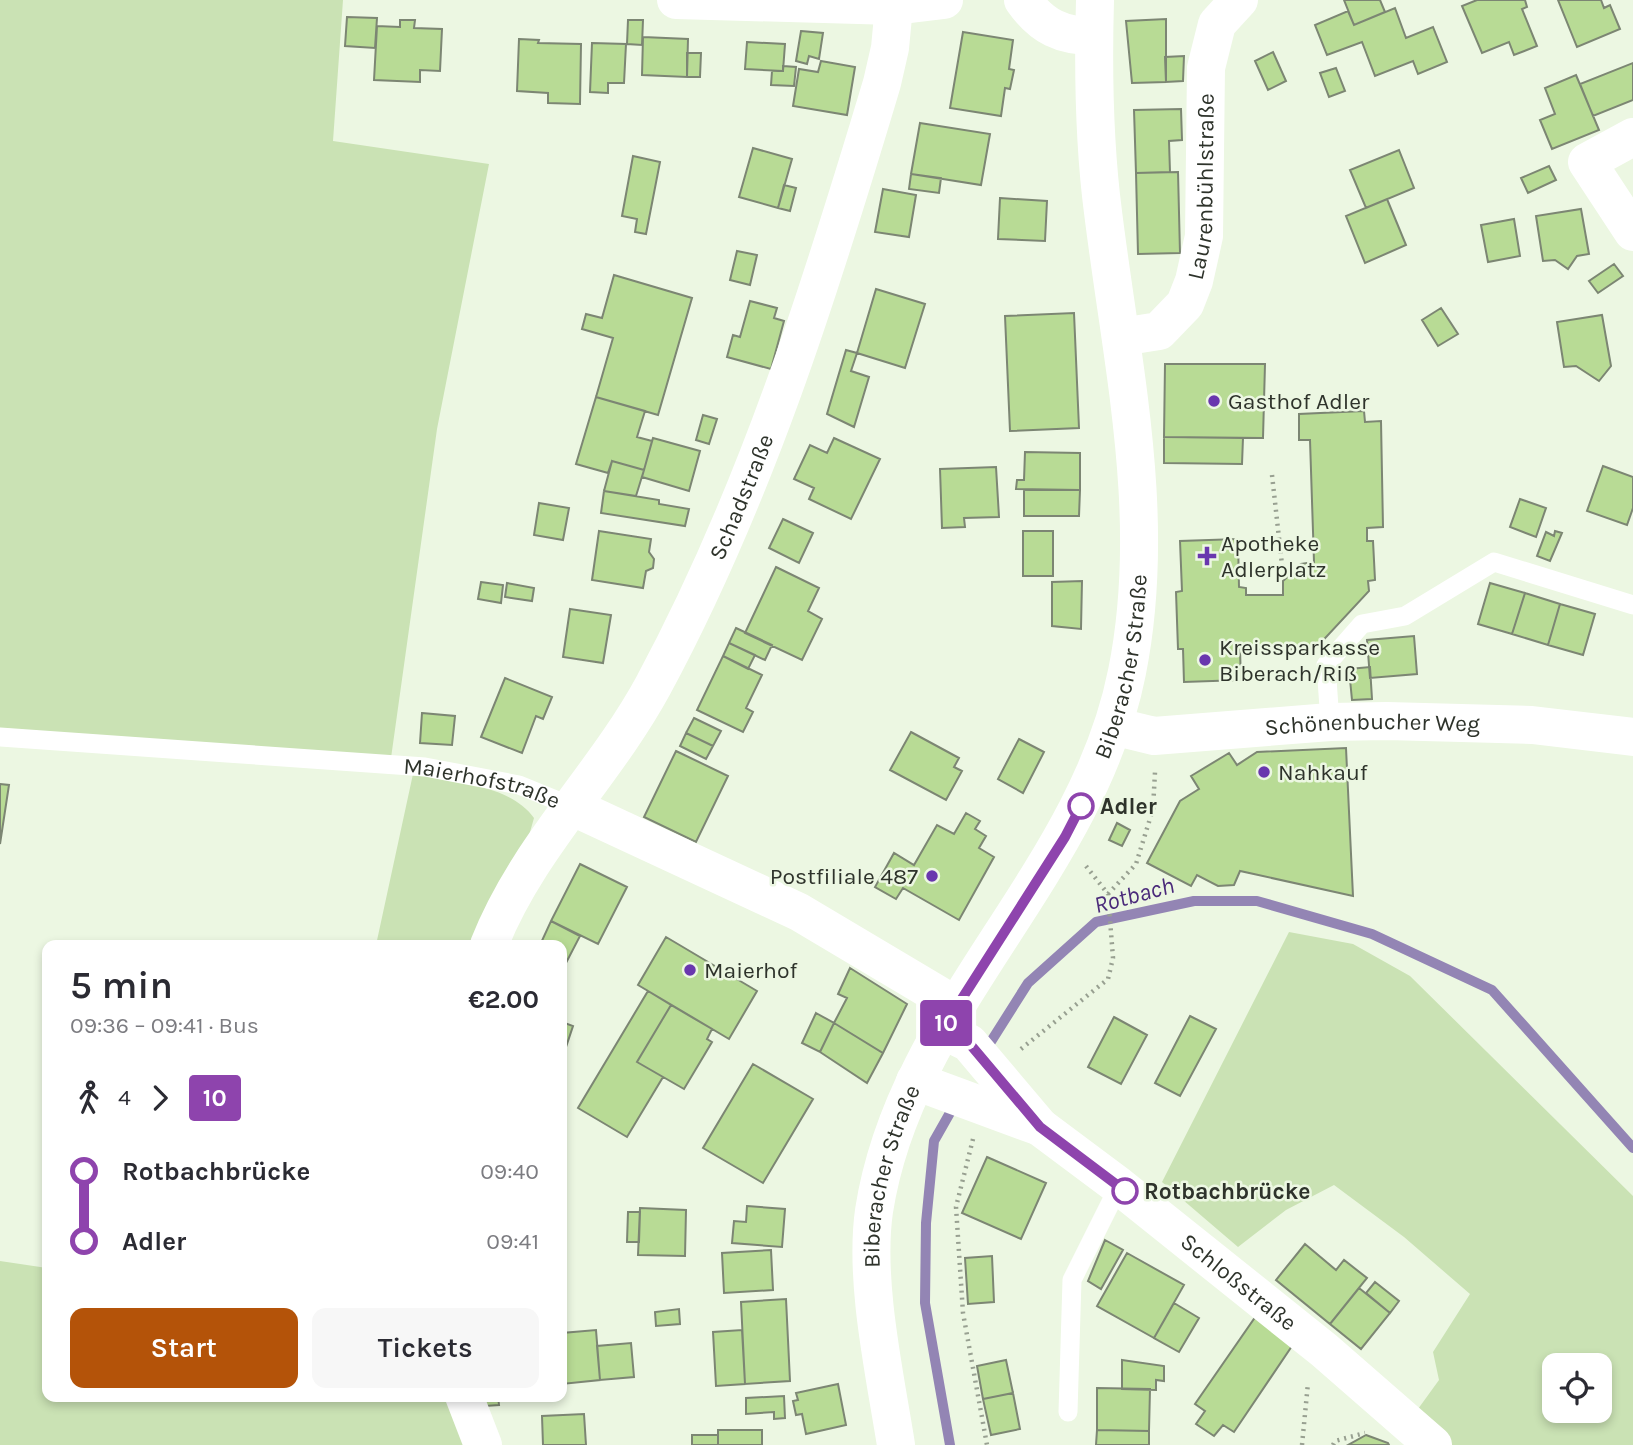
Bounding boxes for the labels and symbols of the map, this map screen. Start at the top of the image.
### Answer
street label: Laurenbühlstraße [1181,93,1219,282]
place label: Gasthof Adler [1228,388,1370,415]
marker: Gasthof Adler [1206,393,1222,409]
street label: Schadstraße [703,430,779,564]
place label: Apotheke Adlerplatz [1221,530,1327,583]
marker: Apotheke Adlerplatz [1199,548,1215,564]
street label: Biberacher Straße [1088,574,1152,763]
place label: Kreissparkasse Biberach/Riß [1219,634,1380,687]
marker: Kreissparkasse Biberach/Riß [1197,652,1213,668]
street label: Schönenbucher Weg [1264,707,1480,741]
street label: Maierhofstraße [403,752,564,814]
place label: Nahkauf [1278,759,1368,786]
marker: Nahkauf [1256,764,1272,780]
marker: Adler [1068,793,1094,819]
place label: Adler [1100,793,1157,820]
place label: Postfiliale 487 [770,863,918,890]
marker: Postfiliale 487 [924,868,940,884]
water label: Rotbach [1091,871,1177,919]
place label: Maierhof [704,957,798,984]
marker: Maierhof [682,962,698,978]
line badge: 10 [914,1000,978,1046]
street label: Biberacher Straße [858,1080,925,1268]
marker: Rotbachbrücke [1112,1178,1138,1204]
place label: Rotbachbrücke [1144,1178,1311,1205]
street label: Schloßstraße [1176,1227,1302,1336]

